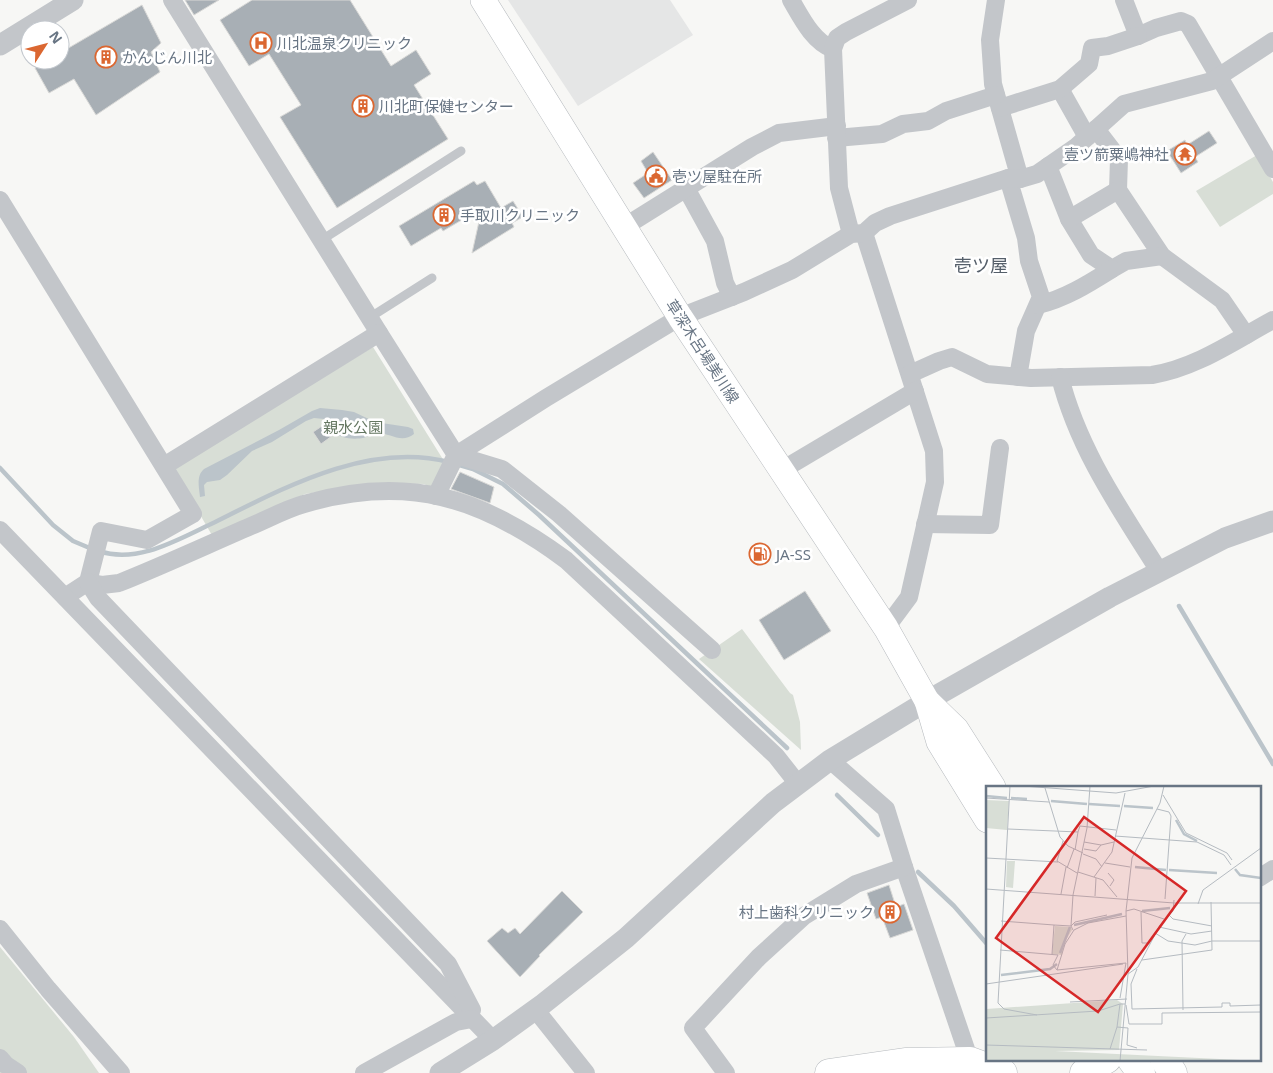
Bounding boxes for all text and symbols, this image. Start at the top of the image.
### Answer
north arrow [20,20,70,70]
text: N [45,27,67,47]
hospital icon: 川北温泉クリニック [249,31,273,55]
place label: 川北温泉クリニック [277,33,412,53]
building icon: かんじん川北 [94,45,118,69]
place label: かんじん川北 [122,47,212,67]
building icon: 川北町保健センター [351,94,375,118]
place label: 川北町保健センター [379,96,514,116]
temple icon: 壹ツ箭粟嶋神社 [1173,142,1197,166]
place label: 壹ツ箭粟嶋神社 [1064,144,1169,164]
public building icon: 壱ツ屋駐在所 [644,164,668,188]
place label: 壱ツ屋駐在所 [672,166,762,186]
building icon: 手取川クリニック [432,203,456,227]
place label: 手取川クリニック [460,205,580,225]
district label: 壱ツ屋 [954,253,1008,277]
street label: 草深木呂場美川線 [662,295,744,407]
park label: 親水公園 [323,417,383,437]
fuel station icon: JA-SS [748,542,772,566]
place label: JA-SS [774,544,811,564]
inset map [986,786,1260,1060]
building icon: 村上歯科クリニック [878,900,902,924]
place label: 村上歯科クリニック [739,902,874,922]

